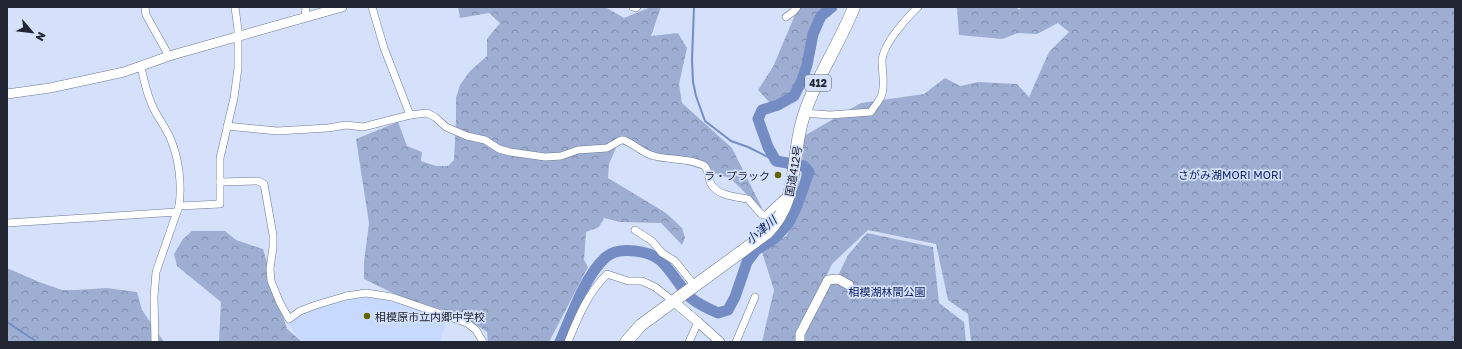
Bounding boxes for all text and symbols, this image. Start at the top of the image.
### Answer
north arrow [12,12,52,52]
text: N [34,30,49,44]
road number: 412 [805,75,831,91]
street label: 国道412号 [782,145,804,197]
park label: さがみ湖MORI MORI [1178,168,1282,181]
place label: ラ・プラック [704,169,770,182]
marker: ラ・プラック [773,170,783,180]
water label: 小津川 [742,211,781,247]
park label: 相模湖林間公園 [849,285,926,298]
place label: 相模原市立内郷中学校 [375,310,485,323]
marker: 相模原市立内郷中学校 [362,311,372,321]

